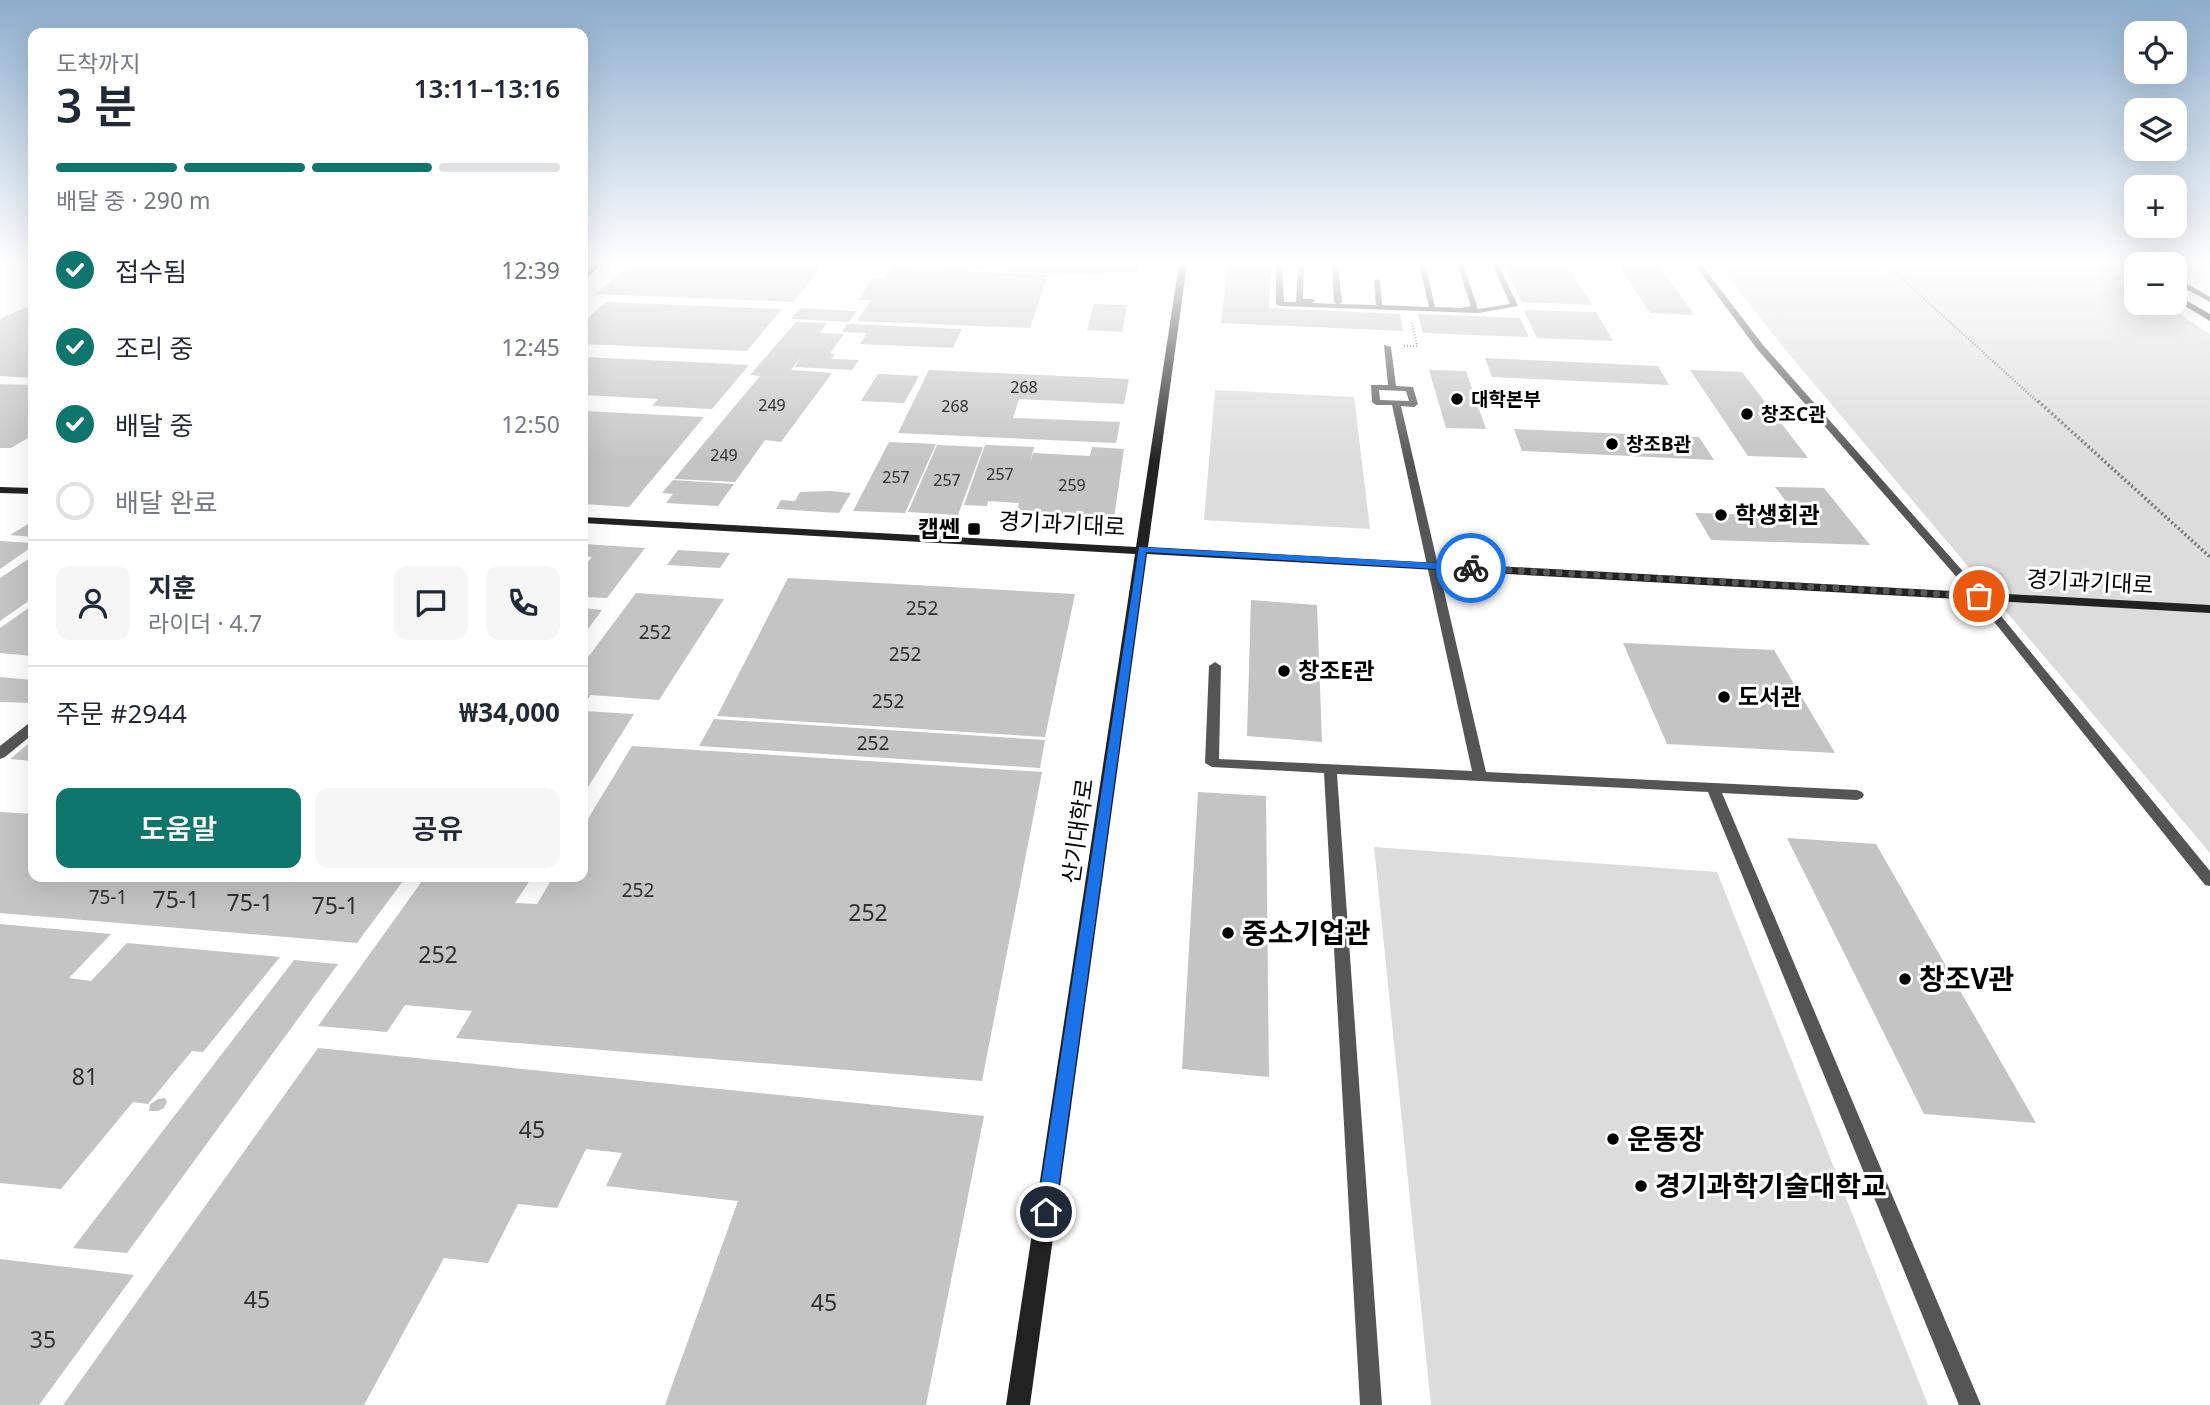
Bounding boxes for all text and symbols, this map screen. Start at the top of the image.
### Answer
map controls [2124,21,2187,315]
button: locate [2124,21,2187,84]
text: 도착까지 [56,47,141,79]
text: 13:11–13:16 [414,70,560,106]
text: 3 분 [56,74,137,136]
button: layers [2124,98,2187,161]
button: + [2124,175,2187,238]
text: 배달 중 · 290 m [56,184,211,216]
icon: check [56,251,94,289]
button: − [2124,252,2187,315]
text: 접수됨 [115,253,187,289]
text: 12:39 [501,254,560,286]
icon: check [56,328,94,366]
text: 조리 중 [115,330,194,366]
text: 12:45 [501,331,560,363]
house number: 268 [1010,376,1038,398]
place label: 대학본부 [1471,386,1541,412]
marker: 대학본부 [1449,391,1465,407]
house number: 249 [758,394,786,416]
house number: 268 [941,395,969,417]
place label: 창조C관 [1761,401,1826,427]
icon: check [56,405,94,443]
marker: 창조C관 [1739,406,1755,422]
text: 배달 중 [115,407,194,443]
text: 12:50 [501,408,560,440]
place label: 창조B관 [1626,431,1692,457]
marker: 창조B관 [1604,436,1620,452]
house number: 249 [710,444,738,466]
house number: 257 [986,463,1014,485]
house number: 257 [882,466,910,488]
house number: 257 [933,469,961,491]
house number: 259 [1058,474,1086,496]
text: 배달 완료 [115,484,217,520]
place label: 학생회관 [1735,498,1820,530]
street label: 경기과기대로 [998,504,1126,542]
marker: 학생회관 [1713,507,1729,523]
place label: 캡쎈 [918,512,960,544]
marker: 캡쎈 [966,521,982,537]
courier [1436,533,1506,603]
icon: bike [1452,549,1490,587]
street label: 경기과기대로 [2026,562,2154,600]
button: person [56,566,130,640]
button: chat [394,566,468,640]
button: phone [486,566,560,640]
pin [1949,566,2009,626]
text: 지훈 [148,569,196,605]
icon: bag [1960,577,1998,615]
house number: 252 [906,595,938,621]
text: 라이더 · 4.7 [148,607,262,639]
house number: 252 [639,619,671,645]
house number: 252 [889,641,921,667]
place label: 창조E관 [1298,654,1374,686]
marker: 창조E관 [1276,663,1292,679]
place label: 도서관 [1738,680,1801,712]
house number: 252 [872,688,904,714]
marker: 도서관 [1716,689,1732,705]
text: ₩34,000 [459,694,560,730]
text: 주문 #2944 [56,695,187,731]
house number: 252 [857,730,889,756]
street label: 산기대학로 [1054,776,1100,885]
button: 도움말 [56,788,301,868]
button: 공유 [315,788,560,868]
house number: 252 [622,877,654,903]
house number: 75-1 [153,883,199,915]
house number: 75-1 [89,884,127,910]
house number: 75-1 [227,886,273,918]
house number: 75-1 [312,889,358,921]
house number: 252 [848,896,888,928]
place label: 중소기업관 [1242,913,1371,951]
marker: 중소기업관 [1220,925,1236,941]
house number: 252 [418,938,458,970]
place label: 창조V관 [1919,959,2014,997]
marker: 창조V관 [1897,971,1913,987]
house number: 81 [72,1060,98,1092]
house number: 45 [519,1113,545,1145]
place label: 운동장 [1627,1119,1704,1157]
marker: 운동장 [1605,1131,1621,1147]
place label: 경기과학기술대학교 [1655,1166,1887,1204]
marker: 경기과학기술대학교 [1633,1178,1649,1194]
pin [1016,1182,1076,1242]
icon: home [1027,1193,1065,1231]
house number: 45 [244,1283,270,1315]
house number: 45 [811,1286,837,1318]
house number: 35 [30,1323,56,1355]

